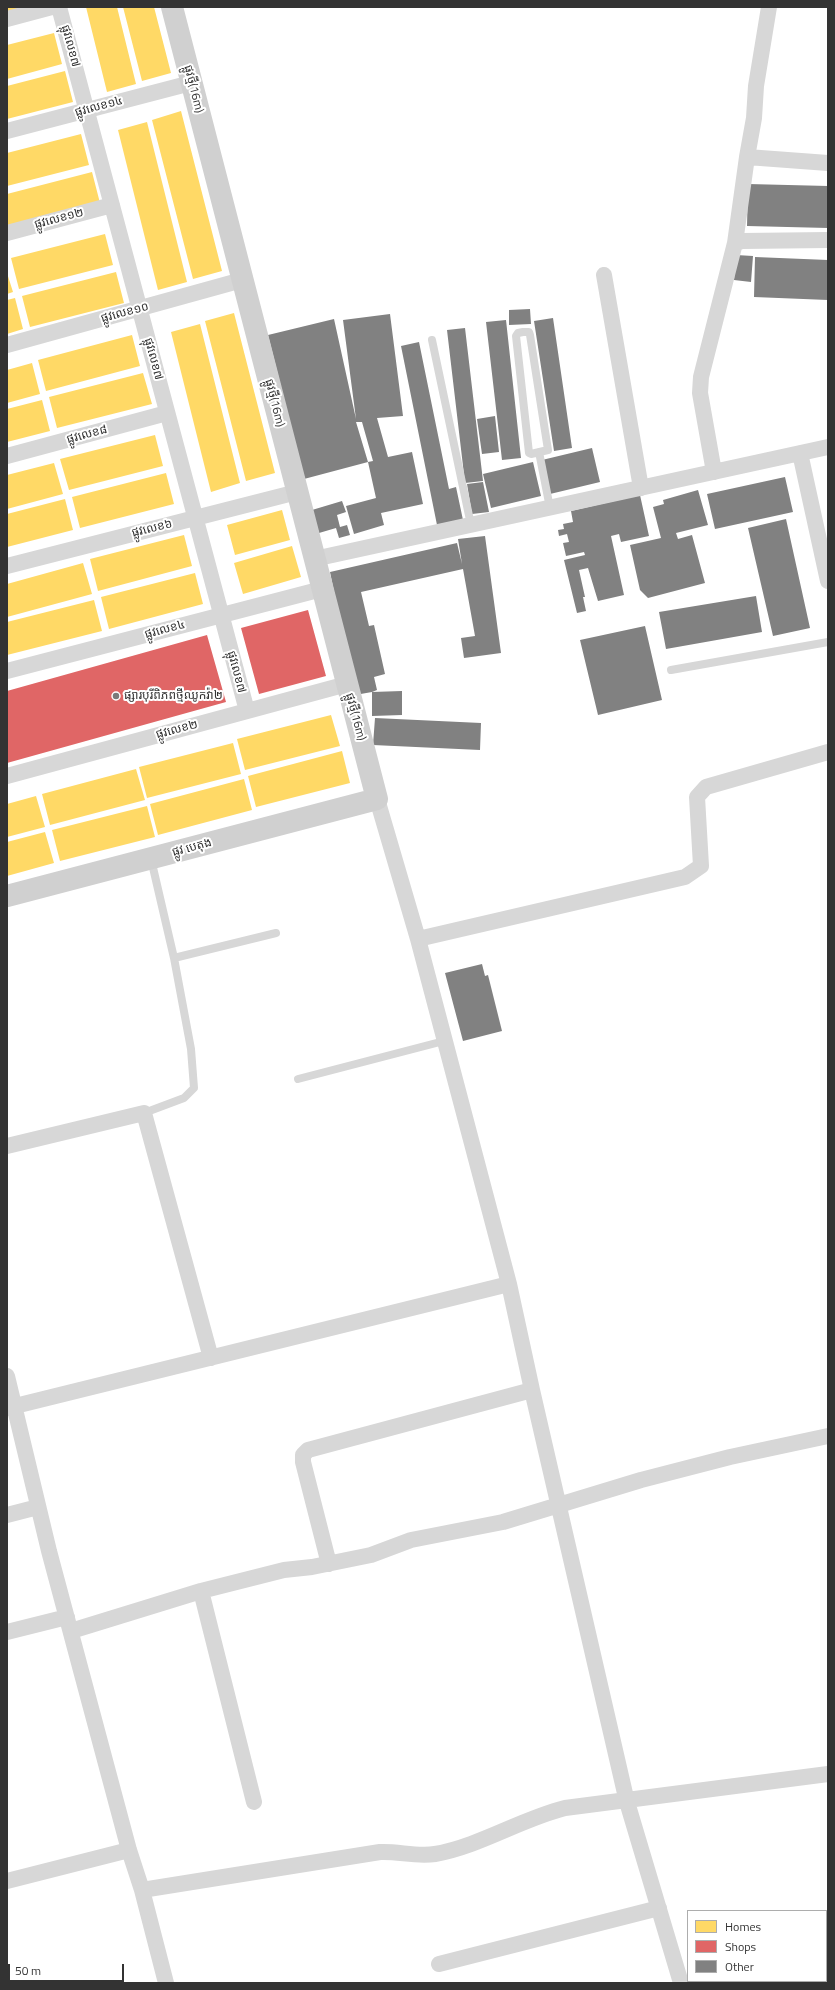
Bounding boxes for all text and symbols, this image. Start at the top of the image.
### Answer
street label: ផ្លុវលេខ៧ [57,23,83,69]
street label: ផ្លូវថ្មី(16m) [180,64,206,114]
street label: ផ្លូវលេខ១៤ [73,94,125,120]
street label: ផ្លូវលេខ១២ [33,206,85,232]
street label: ផ្លូវលេខ១០ [99,300,151,326]
street label: ផ្លុវលេខ៧ [140,336,166,382]
street label: ផ្លូវថ្មី(16m) [261,378,287,428]
street label: ផ្លូវលេខ៨ [65,423,109,447]
street label: ផ្លូវលេខ៦ [130,517,174,541]
street label: ផ្លូវលេខ៤ [143,618,187,642]
street label: ផ្លុវលេខ៧ [223,649,249,695]
place label: ផ្សារបុរីពិភពថ្មីឈូកវ៉ា២ [124,689,223,703]
marker: ផ្សារបុរីពិភពថ្មីឈូកវ៉ា២ [111,691,121,701]
street label: ផ្លូវថ្មី(16m) [342,691,368,743]
street label: ផ្លូវលេខ២ [154,718,200,742]
street label: ផ្លូវ បេតុង [171,836,213,860]
legend [687,1910,827,1982]
text: Homes [725,1917,761,1936]
text: Shops [725,1937,756,1956]
scale bar [10,1956,126,1982]
text: Other [725,1957,754,1976]
text: 50 m [15,1961,41,1980]

